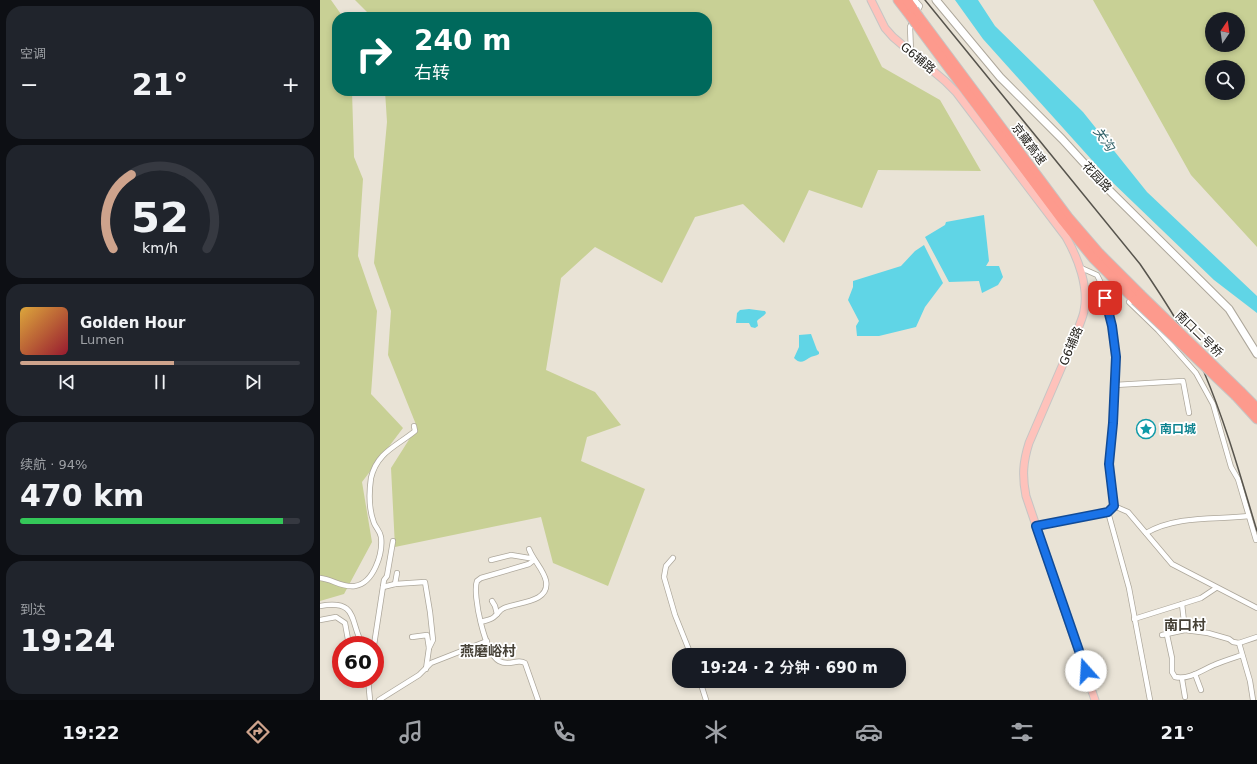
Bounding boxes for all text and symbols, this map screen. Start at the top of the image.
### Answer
north arrow [1205,12,1245,52]
map controls [1205,12,1245,100]
text: 240 m [414,24,511,57]
icon: right [348,28,400,80]
street label: G6辅路 [898,39,938,77]
text: 空调 [20,46,46,61]
button: search [1205,60,1245,100]
text: 右转 [414,62,450,83]
text: 21° [132,67,188,102]
text: − [20,72,38,97]
text: + [282,72,300,97]
street label: 京藏高速 [1009,121,1049,167]
water label: 关沟 [1090,124,1119,156]
street label: 花园路 [1080,159,1114,195]
text: 52 [131,193,189,242]
text: km/h [142,240,178,256]
pin [1088,281,1122,315]
icon: arrive [1094,287,1116,309]
street label: 南口二号桥 [1173,308,1225,360]
text: Golden Hour [80,314,186,332]
street label: G6辅路 [1057,324,1085,368]
text: Lumen [80,332,124,347]
icon: previous [56,371,78,393]
icon: pause [149,371,171,393]
icon: next [242,371,264,393]
place icon: 南口城 [1135,418,1157,440]
place label: 南口城 [1160,422,1196,436]
text: 续航 · 94% [20,457,87,472]
text: 470 km [20,478,144,513]
text: 到达 [20,602,46,617]
district label: 南口村 [1164,617,1206,633]
text: 19:24 [20,623,116,658]
speed limit sign: 60 [332,636,384,688]
district label: 燕磨峪村 [460,643,516,659]
position arrow [1065,650,1107,692]
text: 19:24 · 2 分钟 · 690 m [700,659,878,677]
icon: directions [244,718,272,746]
icon: music [397,718,425,746]
icon: phone [550,718,578,746]
icon: climate [702,718,730,746]
icon: car [855,718,883,746]
icon: filters [1008,718,1036,746]
text: 19:22 [62,722,120,743]
text: 21° [1161,722,1195,743]

